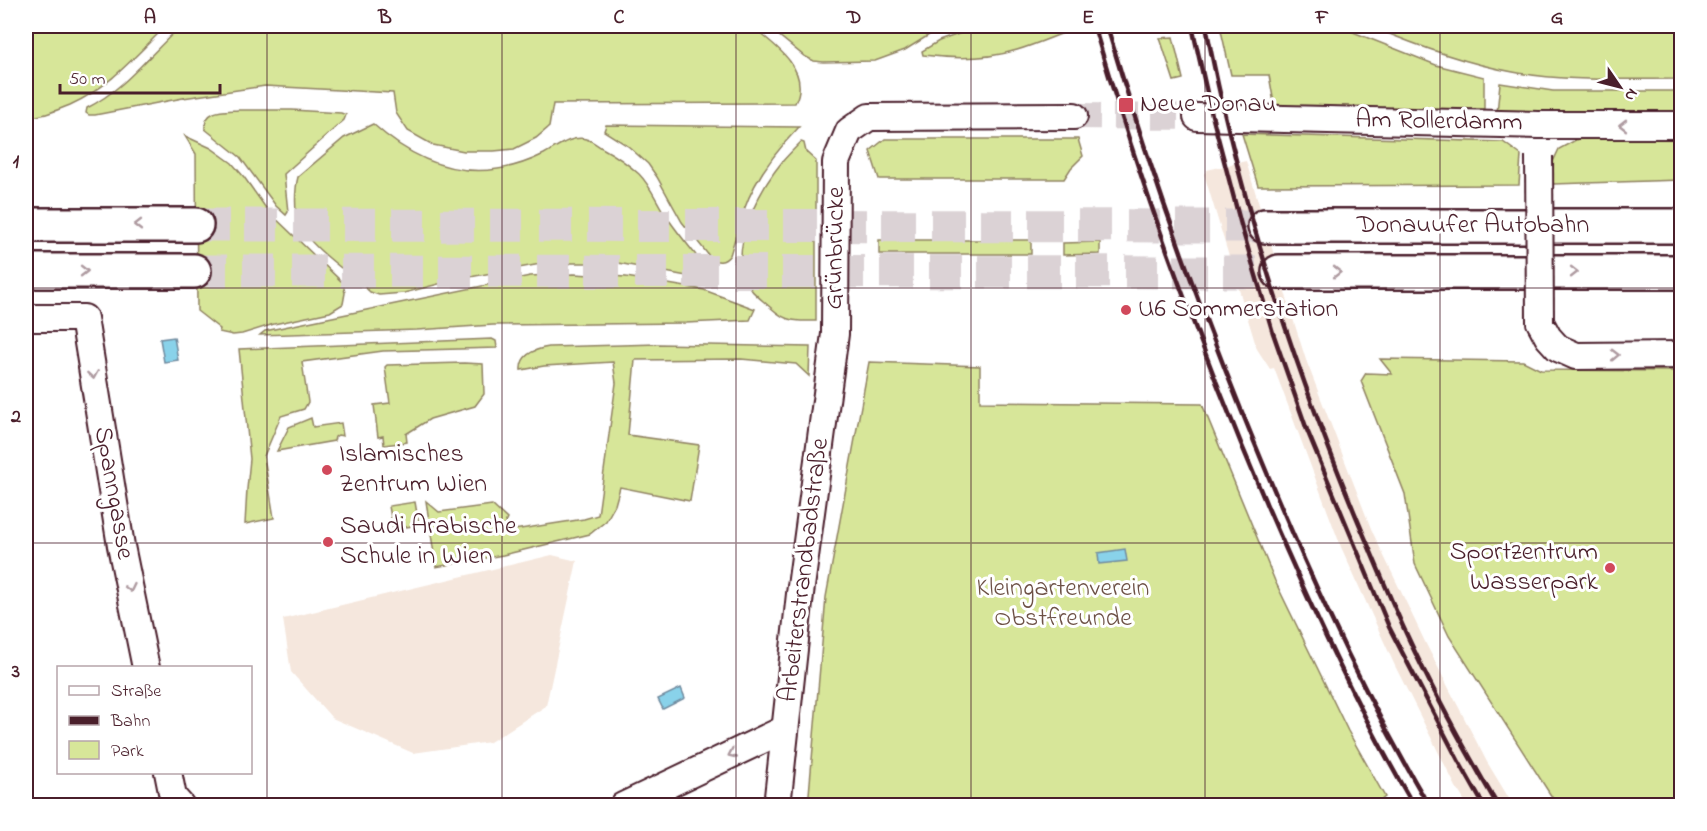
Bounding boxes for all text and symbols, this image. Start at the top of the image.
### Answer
text: A [144,4,156,33]
text: B [377,4,392,33]
text: C [614,4,625,33]
text: D [846,4,861,33]
text: E [1082,4,1094,33]
text: F [1315,4,1329,33]
text: G [1551,4,1564,33]
scale bar [60,57,220,95]
north arrow [1590,57,1650,117]
text: 50 m [69,67,106,93]
text: N [1618,83,1644,106]
place label: Neue Donau [1140,86,1276,124]
marker: Neue Donau [1117,96,1135,114]
street label: Am Rollerdamm [1355,102,1523,142]
one-way arrow [1619,119,1628,131]
text: 1 [13,148,20,177]
street label: Grünbrücke [816,186,856,310]
street label: Donauufer Autobahn [1356,207,1589,245]
one-way arrow [133,219,142,231]
one-way arrow [79,265,88,277]
one-way arrow [1333,266,1342,278]
one-way arrow [1570,266,1579,278]
place label: U6 Sommerstation [1138,291,1338,329]
marker: U6 Sommerstation [1119,303,1133,317]
one-way arrow [1611,349,1620,361]
one-way arrow [86,370,99,380]
text: 2 [10,403,21,432]
street label: Spanngasse [83,424,143,563]
street label: Arbeiterstrandbadstraße [770,435,840,704]
place label: Islamisches Zentrum Wien [339,436,487,504]
marker: Islamisches Zentrum Wien [320,463,334,477]
place label: Saudi Arabische Schule in Wien [340,508,517,576]
place label: Sportzentrum Wasserpark [1450,534,1599,602]
marker: Saudi Arabische Schule in Wien [321,535,335,549]
marker: Sportzentrum Wasserpark [1603,561,1617,575]
park label: Kleingartenverein Obstfreunde [977,570,1149,638]
one-way arrow [123,583,136,593]
text: 3 [11,658,20,687]
legend [57,666,252,774]
text: Straße [111,679,162,705]
text: Bahn [110,709,150,735]
text: Park [111,739,144,765]
one-way arrow [728,747,739,759]

